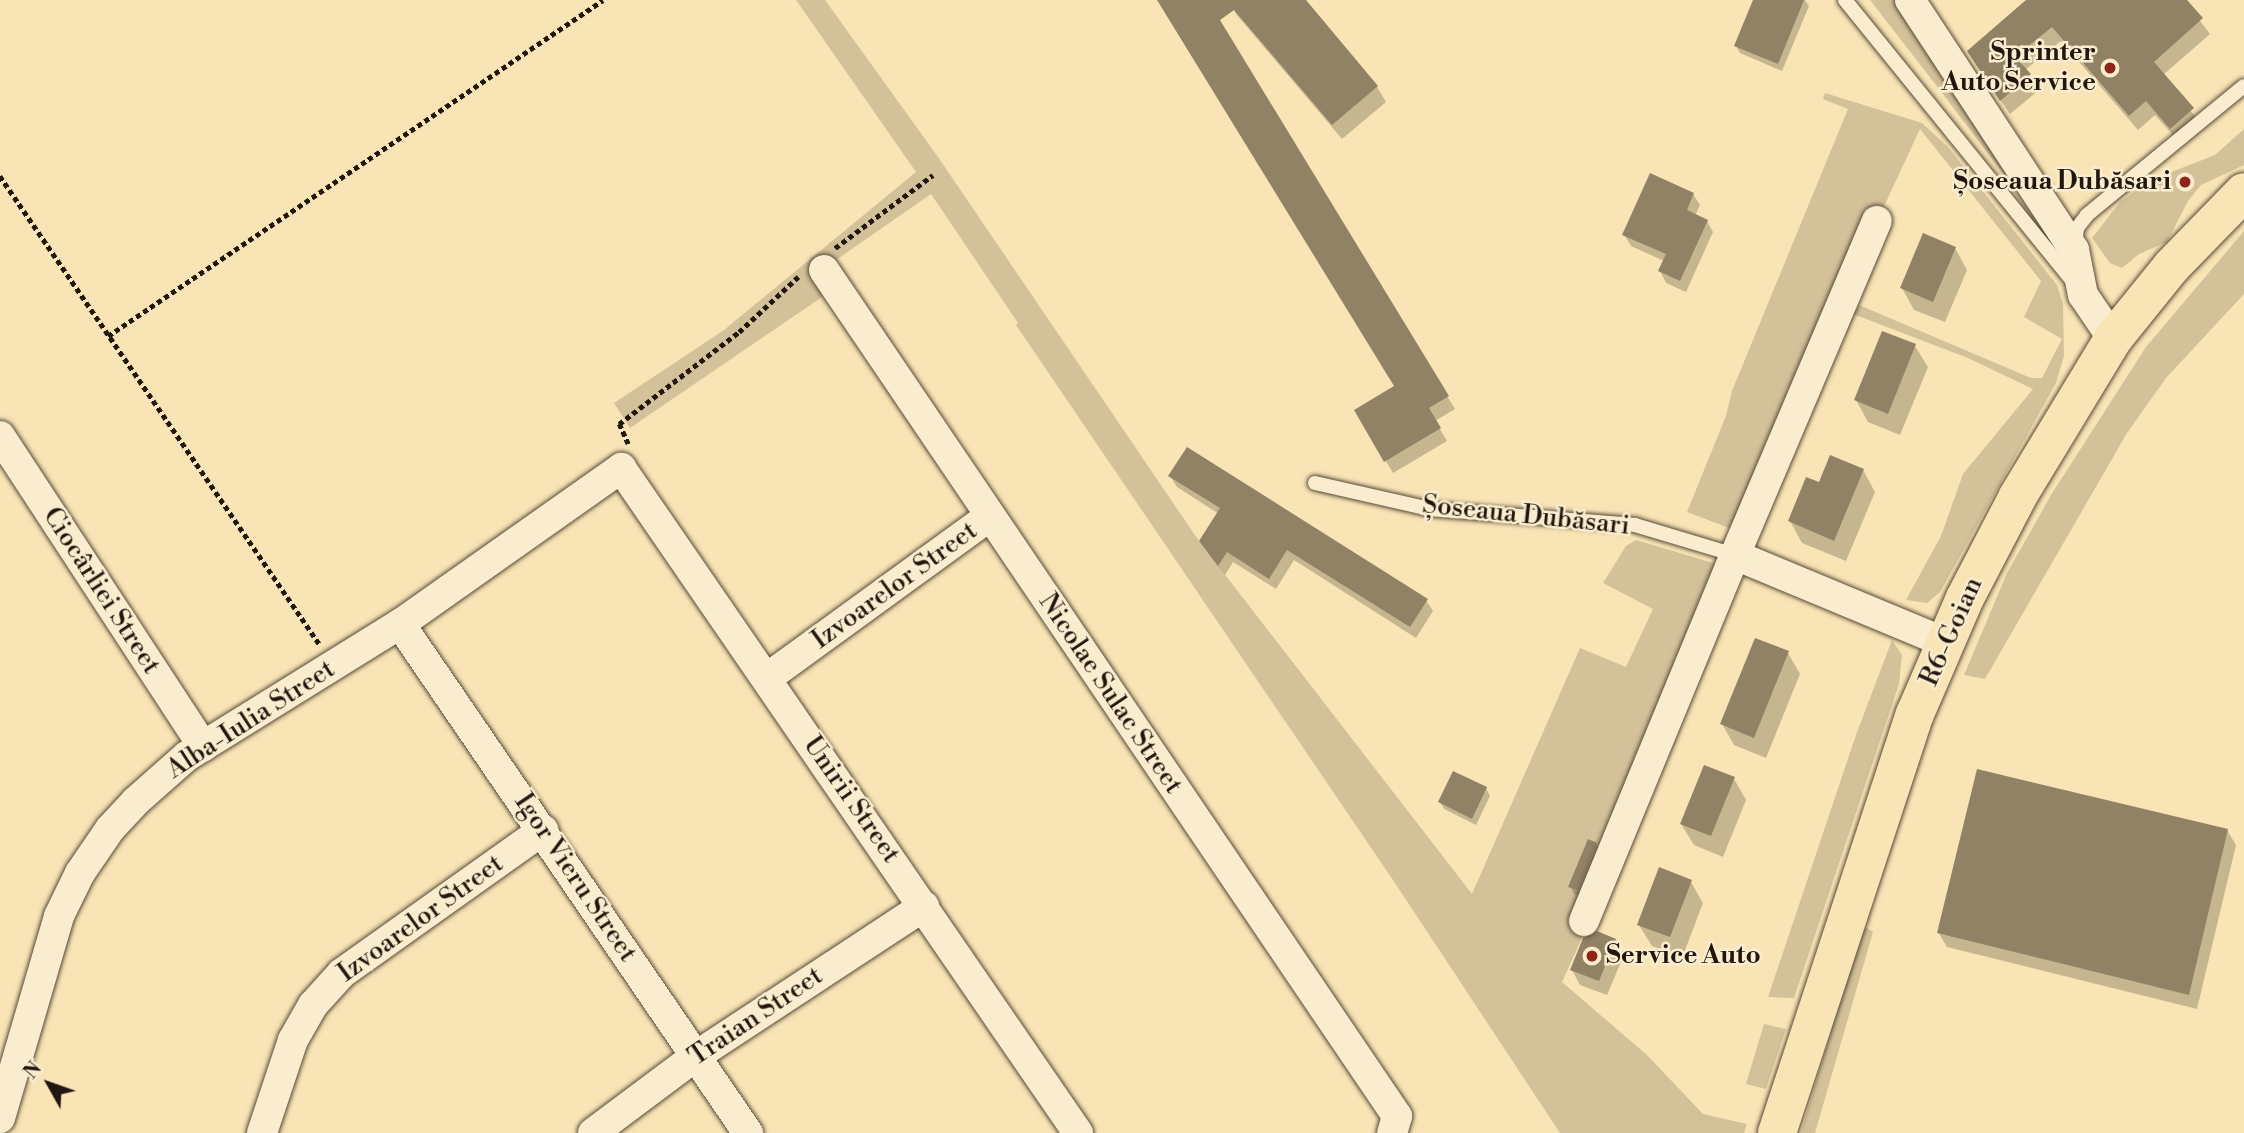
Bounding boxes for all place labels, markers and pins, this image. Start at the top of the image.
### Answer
place label: Sprinter Auto Service [1941,37,2096,98]
marker: Sprinter Auto Service [2102,60,2118,76]
place label: Șoseaua Dubăsari [1953,166,2171,198]
marker: Șoseaua Dubăsari [2177,174,2193,190]
place label: Service Auto [1606,940,1761,972]
marker: Service Auto [1584,948,1600,964]

